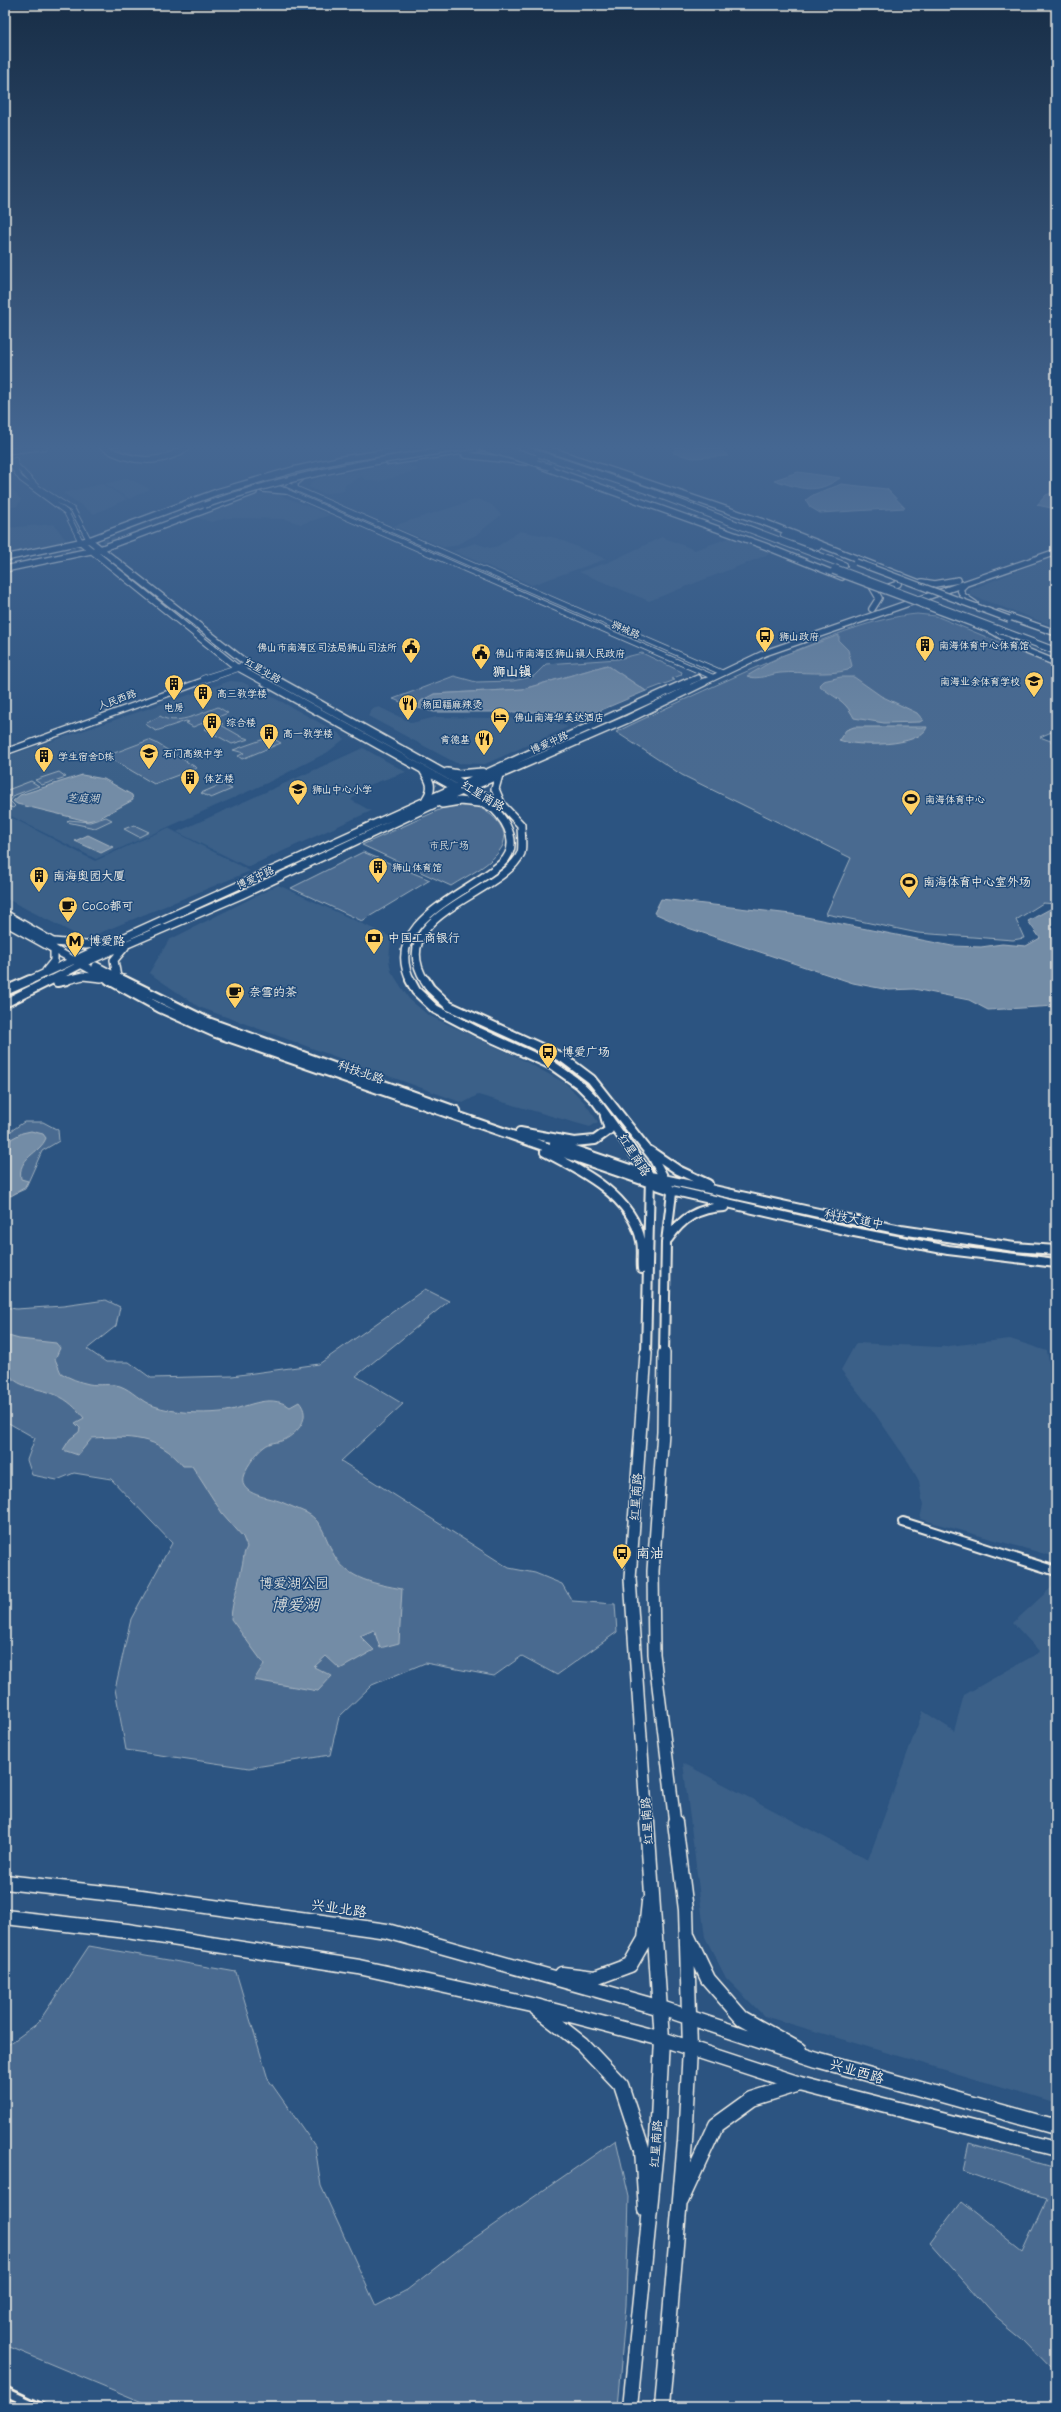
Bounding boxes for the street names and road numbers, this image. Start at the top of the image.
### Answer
street label: 狮城路 [609,619,642,641]
street label: 红星北路 [242,656,283,686]
street label: 人民西路 [96,687,138,712]
street label: 博爱中路 [529,729,570,757]
street label: 红星南路 [459,778,507,814]
street label: 博爱中路 [235,864,276,892]
street label: 科技北路 [336,1058,386,1086]
street label: 红星南路 [615,1131,653,1179]
street label: 科技大道中 [823,1206,885,1232]
street label: 红星南路 [627,1473,645,1521]
street label: 红星南路 [638,1797,656,1845]
street label: 兴业北路 [310,1896,368,1921]
street label: 兴业西路 [828,2056,886,2087]
street label: 红星南路 [647,2120,665,2168]

